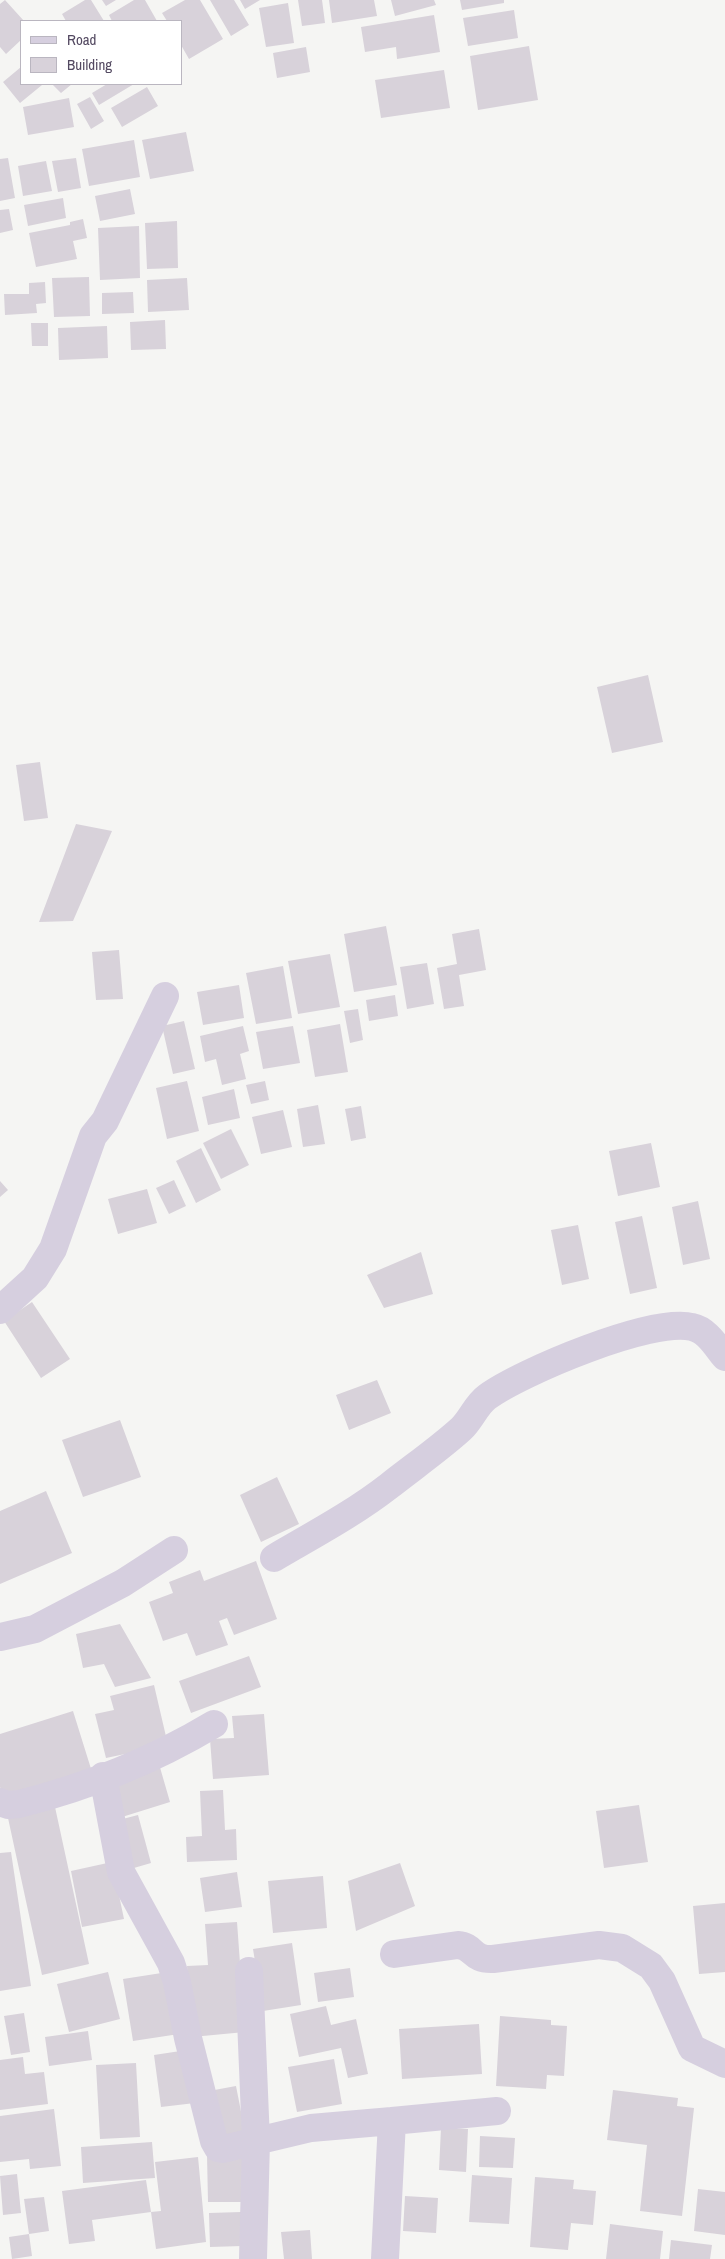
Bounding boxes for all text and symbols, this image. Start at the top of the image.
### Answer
legend [20,20,182,85]
text: Road [67,29,96,50]
text: Building [67,54,112,75]

